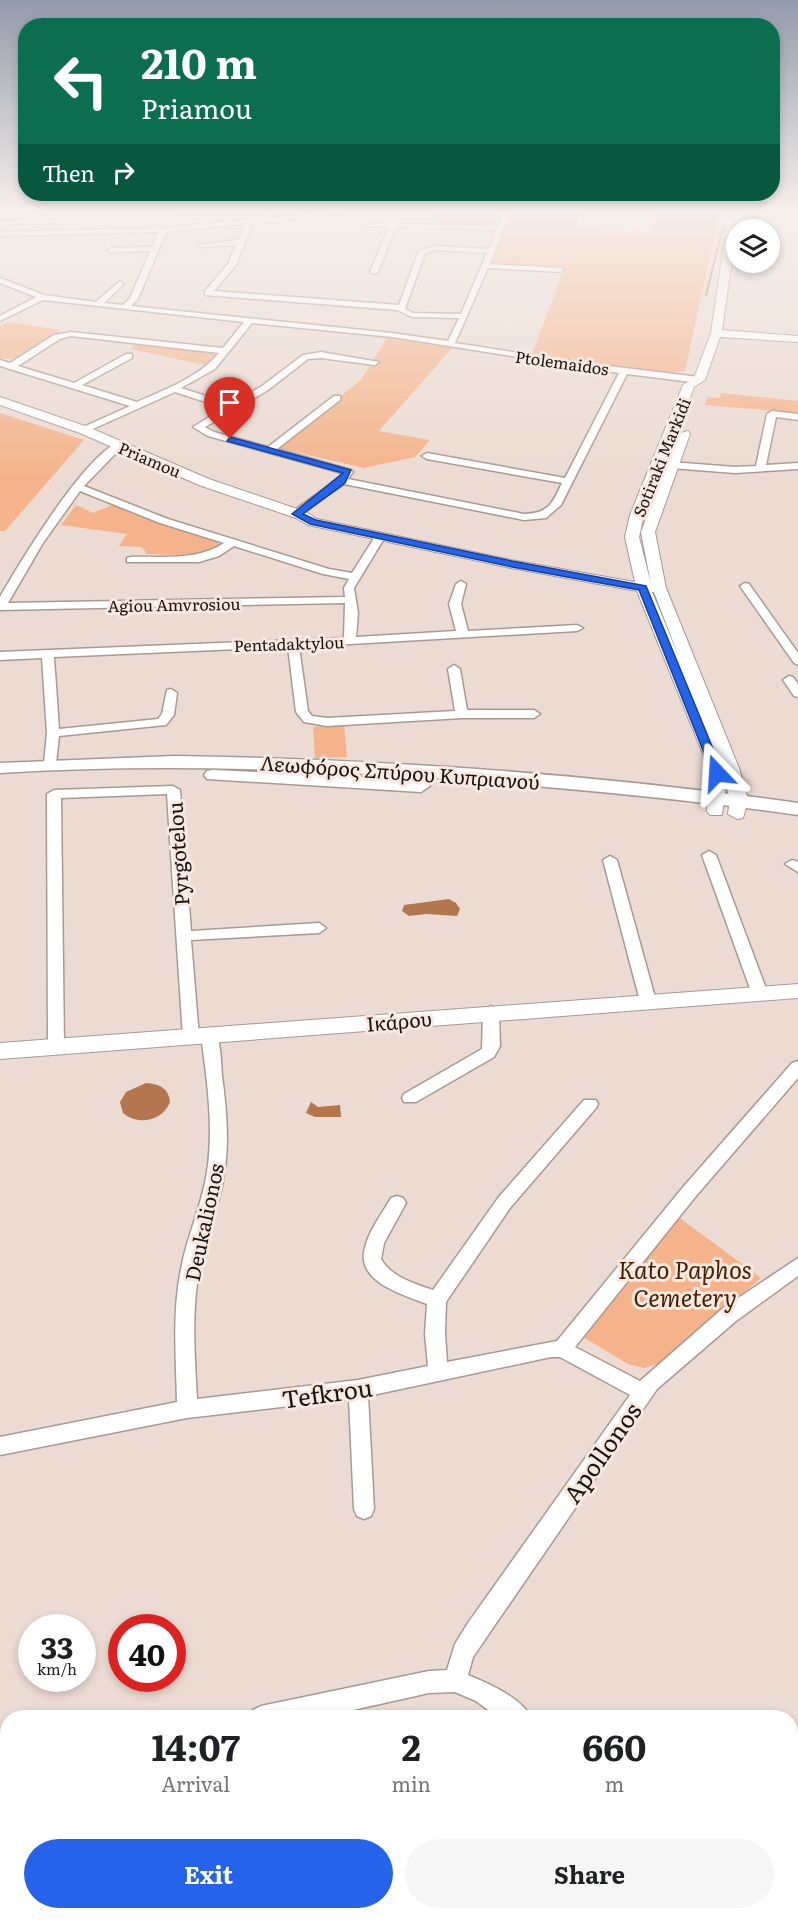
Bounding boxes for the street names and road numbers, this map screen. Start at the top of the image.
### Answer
street label: Ptolemaidos [514,344,610,380]
street label: Sotiraki Markidi [626,394,696,520]
street label: Priamou [115,435,185,483]
street label: Agiou Amvrosiou [107,591,241,617]
street label: Pentadaktylou [233,629,345,657]
street label: Λεωφόρος Σπύρου Κυπριανού [259,746,541,796]
street label: Pyrgotelou [158,801,196,907]
street label: Ικάρου [365,1002,433,1038]
street label: Deukalionos [176,1160,230,1284]
street label: Tefkrou [279,1368,375,1416]
street label: Apollonos [554,1394,649,1509]

